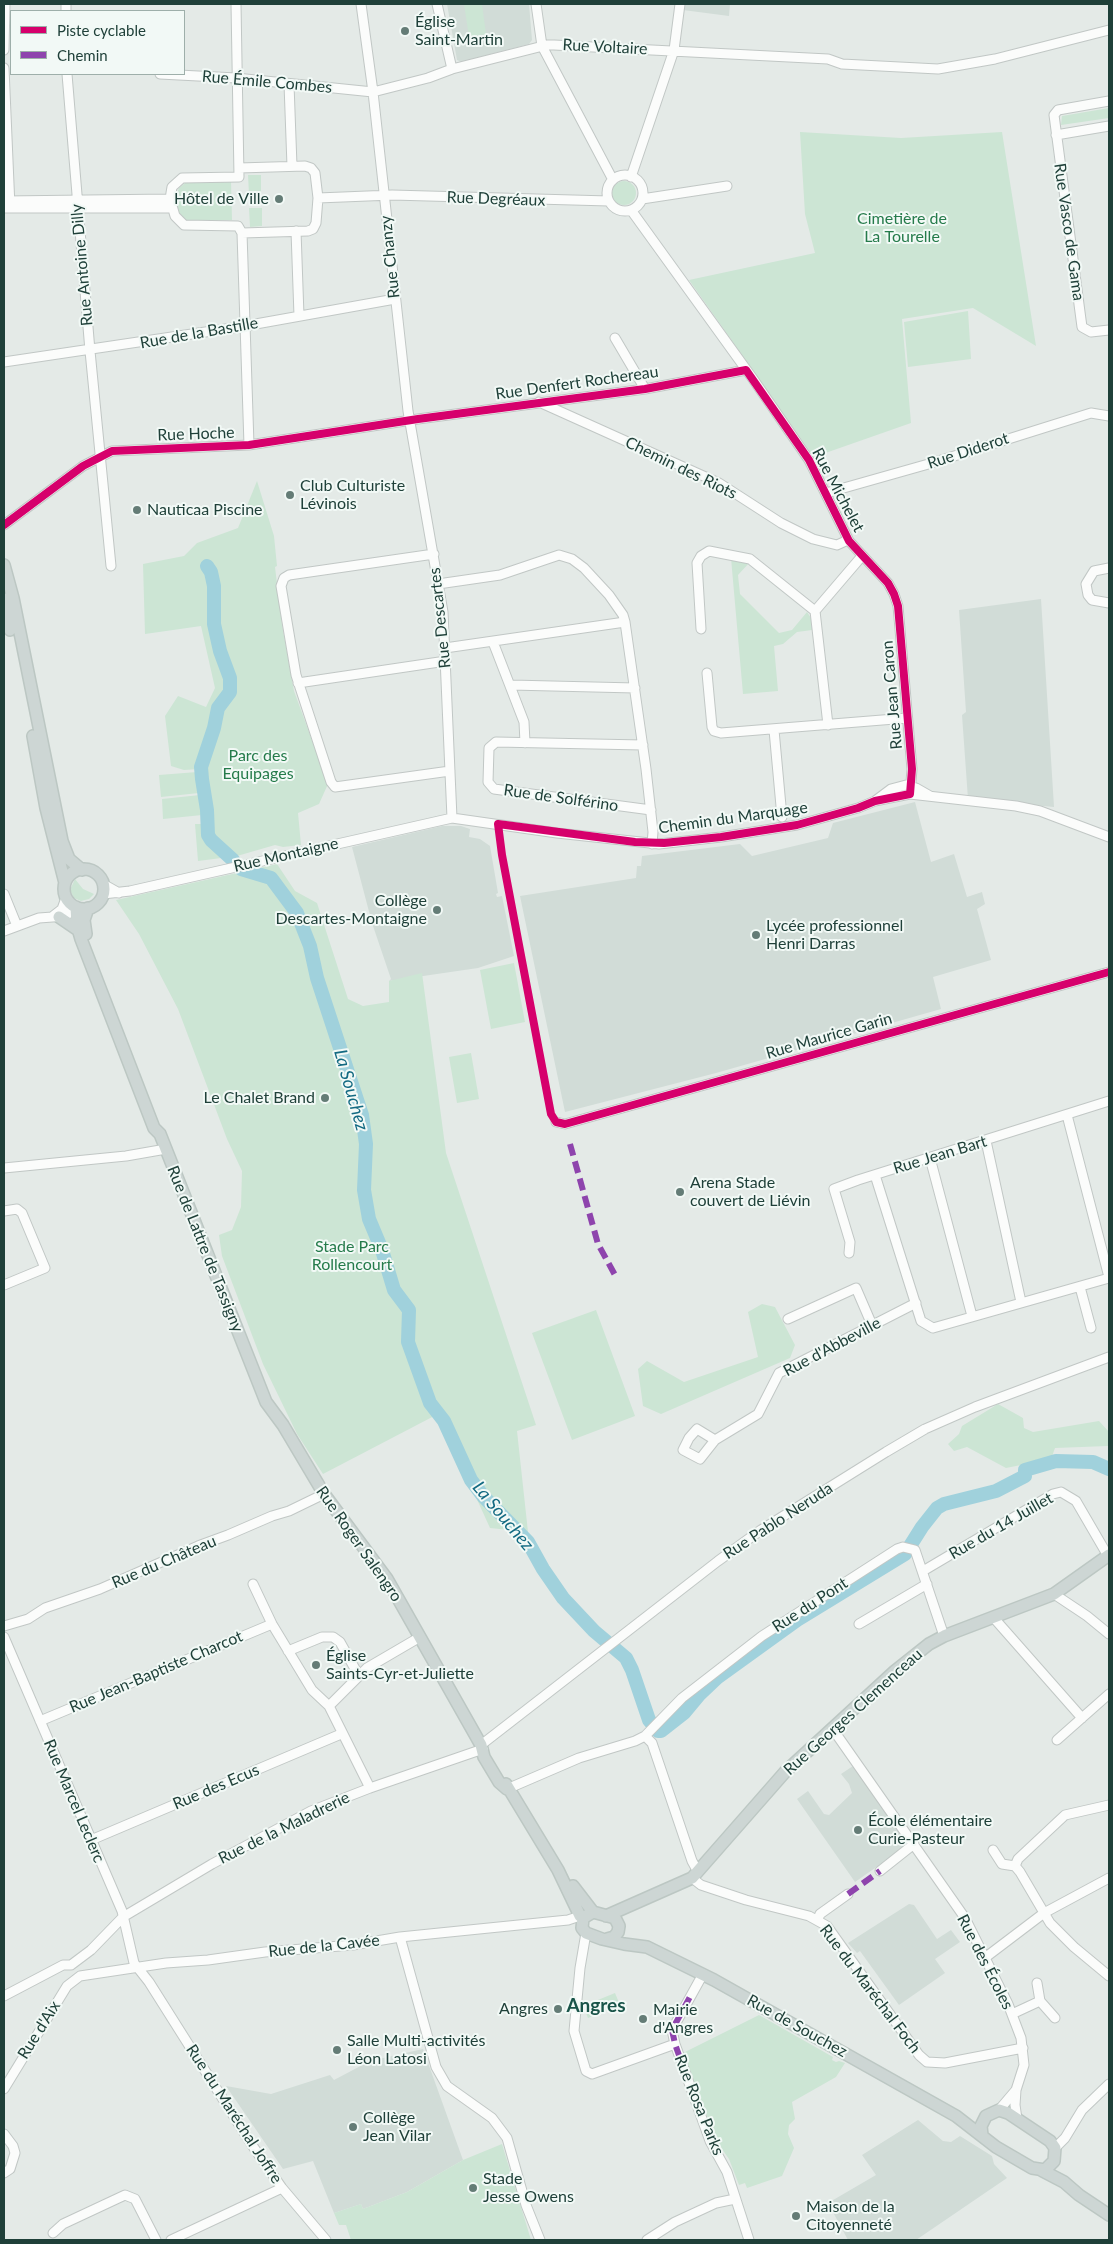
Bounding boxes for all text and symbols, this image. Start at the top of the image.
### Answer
legend [10,10,185,75]
place label: Église Saint-Martin [415,12,503,50]
text: Piste cyclable [57,21,146,39]
marker: Église Saint-Martin [399,25,411,37]
street label: Rue Voltaire [562,35,648,59]
text: Chemin [57,46,108,64]
street label: Rue Émile Combes [201,67,333,97]
street label: Rue Vasco de Gama [1050,162,1088,302]
street label: Rue Degréaux [446,188,546,210]
place label: Hôtel de Ville [174,189,269,209]
marker: Hôtel de Ville [273,193,285,205]
street label: Rue Antoine Dilly [67,203,97,327]
park label: Cimetière de La Tourelle [857,209,947,247]
street label: Rue Chanzy [376,215,404,299]
street label: Rue de la Bastille [139,313,259,353]
street label: Rue Denfert Rochereau [494,362,660,404]
street label: Rue Hoche [157,423,235,445]
street label: Rue Diderot [925,429,1011,473]
street label: Chemin des Riots [622,433,740,503]
street label: Rue Michelet [808,445,868,535]
place label: Club Culturiste Lévinois [300,476,405,514]
marker: Club Culturiste Lévinois [284,489,296,501]
place label: Nauticaa Piscine [147,500,263,520]
marker: Nauticaa Piscine [131,504,143,516]
street label: Rue Descartes [425,567,455,669]
street label: Rue Jean Caron [878,640,906,750]
park label: Parc des Equipages [222,746,294,784]
street label: Rue de Solférino [502,780,620,816]
street label: Chemin du Marquage [657,798,809,838]
street label: Rue Montaigne [232,834,340,876]
place label: Collège Descartes-Montaigne [275,891,427,929]
marker: Collège Descartes-Montaigne [431,904,443,916]
place label: Lycée professionnel Henri Darras [766,916,903,954]
marker: Lycée professionnel Henri Darras [750,929,762,941]
street label: Rue Maurice Garin [764,1009,894,1063]
water label: La Souchez [329,1047,373,1133]
place label: Le Chalet Brand [204,1088,315,1108]
marker: Le Chalet Brand [319,1092,331,1104]
street label: Rue Jean Bart [891,1132,989,1178]
street label: Rue de Lattre de Tassigny [163,1163,247,1335]
place label: Arena Stade couvert de Liévin [690,1173,810,1211]
marker: Arena Stade couvert de Liévin [674,1186,686,1198]
park label: Stade Parc Rollencourt [312,1237,392,1275]
street label: Rue d'Abbeville [780,1313,884,1381]
water label: La Souchez [468,1477,538,1555]
street label: Rue Pablo Neruda [720,1479,836,1563]
street label: Rue Roger Salengro [312,1482,406,1606]
street label: Rue du 14 Juillet [946,1488,1056,1564]
street label: Rue du Château [109,1531,219,1593]
street label: Rue du Pont [769,1574,851,1636]
street label: Rue Jean-Baptiste Charcot [67,1627,245,1717]
street label: Rue Georges Clemenceau [780,1645,926,1779]
place label: Église Saints-Cyr-et-Juliette [326,1646,474,1684]
marker: Église Saints-Cyr-et-Juliette [310,1659,322,1671]
street label: Rue Marcel Leclerc [39,1736,109,1866]
street label: Rue des Ecus [170,1760,262,1814]
street label: Rue de la Maladrerie [215,1788,353,1868]
place label: École élémentaire Curie-Pasteur [868,1811,992,1849]
marker: École élémentaire Curie-Pasteur [852,1824,864,1836]
street label: Rue des Écoles [953,1911,1017,2013]
street label: Rue du Maréchal Foch [815,1921,925,2057]
street label: Rue de la Cavée [267,1931,381,1961]
street label: Rue de Souchez [744,1991,850,2061]
district label: Angres [566,1995,626,2017]
street label: Rue d'Aix [14,1997,64,2063]
place label: Angres [499,1999,548,2019]
place label: Mairie d'Angres [653,2000,713,2038]
marker: Angres [552,2003,564,2015]
marker: Mairie d'Angres [637,2013,649,2025]
place label: Salle Multi-activités Léon Latosi [347,2031,485,2069]
street label: Rue du Maréchal Joffre [182,2041,286,2187]
marker: Salle Multi-activités Léon Latosi [331,2044,343,2056]
street label: Rue Rosa Parks [670,2052,728,2158]
place label: Collège Jean Vilar [363,2108,431,2146]
marker: Collège Jean Vilar [347,2121,359,2133]
place label: Stade Jesse Owens [483,2169,574,2207]
marker: Stade Jesse Owens [467,2182,479,2194]
place label: Maison de la Citoyenneté [806,2197,895,2235]
marker: Maison de la Citoyenneté [790,2210,802,2222]

